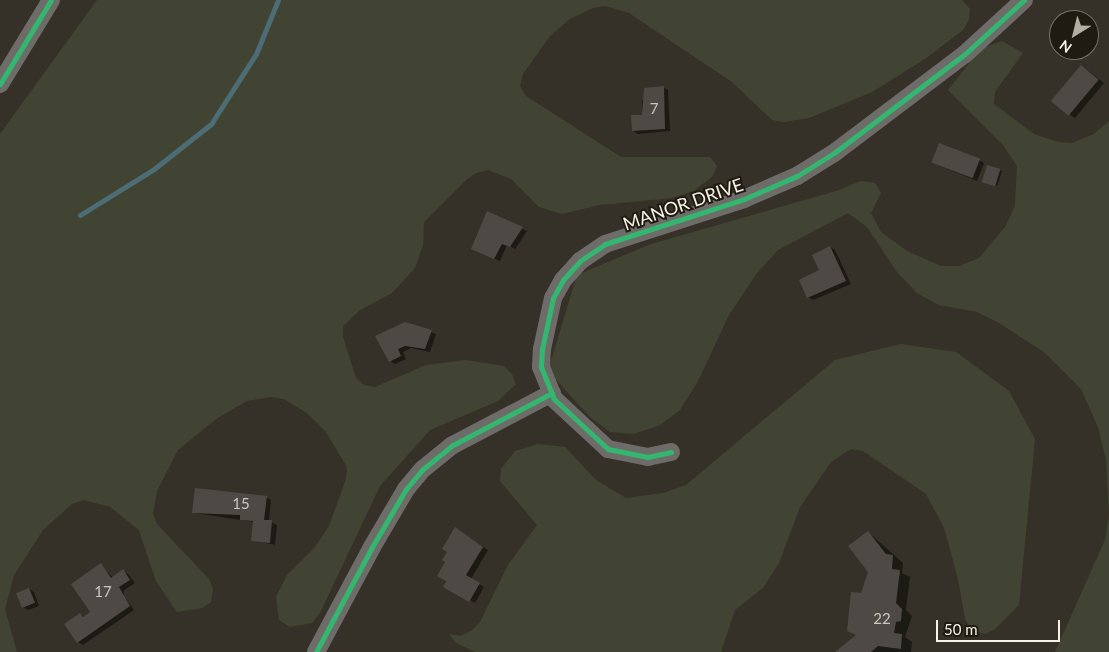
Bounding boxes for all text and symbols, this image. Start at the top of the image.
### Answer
north arrow [1049,10,1099,60]
text: N [1056,37,1075,57]
house number: 7 [650,100,658,118]
street label: MANOR DRIVE [620,173,746,235]
house number: 15 [232,495,250,513]
house number: 17 [94,583,112,601]
house number: 22 [873,610,891,628]
scale bar [939,610,1063,642]
text: 50 m [944,620,978,638]

